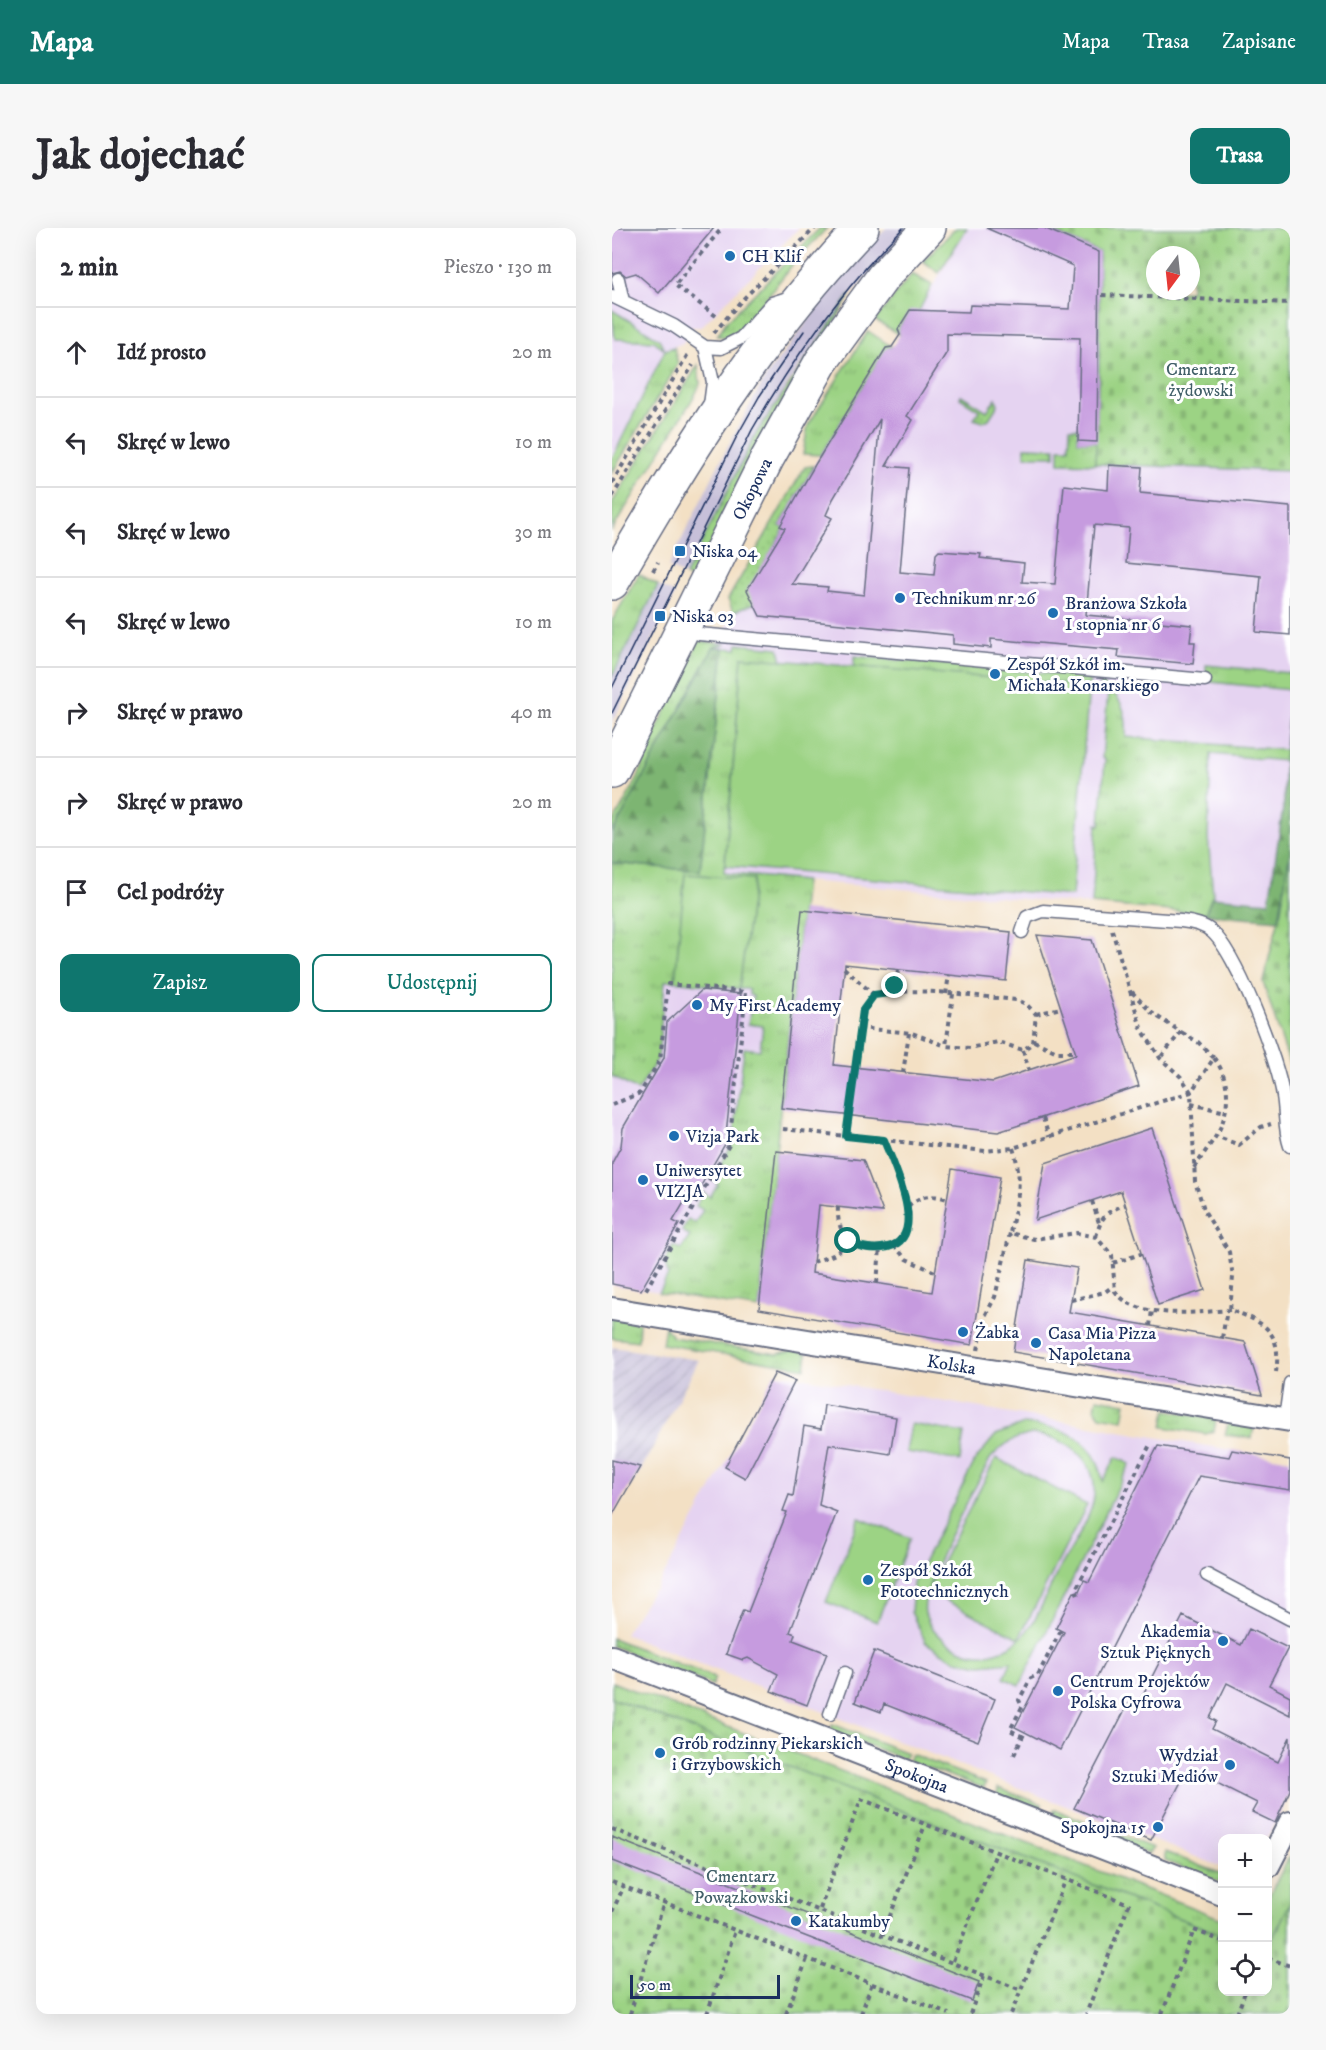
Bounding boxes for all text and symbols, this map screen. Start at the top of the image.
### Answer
text: Mapa [30,25,93,60]
text: Mapa [1062,29,1110,55]
text: Trasa [1143,29,1189,55]
text: Zapisane [1222,29,1296,55]
button: Trasa [1190,128,1290,184]
text: Jak dojechać [36,130,244,182]
place label: CH Klif [742,246,805,268]
north arrow [1146,246,1200,300]
marker: CH Klif [723,249,737,263]
text: 2 min [60,251,118,284]
text: Pieszo · 130 m [444,255,552,280]
icon: ahead [60,336,93,369]
text: Idź prosto [117,339,206,366]
text: 20 m [512,340,552,365]
park label: Cmentarz żydowski [1166,359,1236,402]
icon: left [60,426,93,459]
text: Skręć w lewo [117,429,230,456]
text: 10 m [515,430,552,455]
street label: Okopowa [728,454,778,524]
icon: left [60,516,93,549]
text: Skręć w lewo [117,519,230,546]
text: 30 m [514,520,552,545]
place label: Niska 04 [692,541,758,563]
marker: Niska 04 [673,544,687,558]
place label: Technikum nr 26 [912,588,1036,610]
marker: Technikum nr 26 [893,591,907,605]
place label: Branżowa Szkoła I stopnia nr 6 [1065,593,1188,636]
icon: left [60,606,93,639]
place label: Niska 03 [672,606,734,628]
marker: Branżowa Szkoła I stopnia nr 6 [1046,606,1060,620]
text: Skręć w lewo [117,609,230,636]
marker: Niska 03 [653,609,667,623]
text: 10 m [515,610,552,635]
place label: Zespół Szkół im. Michała Konarskiego [1007,654,1160,697]
marker: Zespół Szkół im. Michała Konarskiego [988,667,1002,681]
icon: right [60,696,93,729]
text: Skręć w prawo [117,699,243,726]
text: 40 m [510,700,552,725]
icon: right [60,786,93,819]
text: Skręć w prawo [117,789,243,816]
text: 20 m [512,790,552,815]
icon: arrive [60,876,93,909]
text: Cel podróży [117,879,224,906]
button: Zapisz [60,954,300,1012]
button: Udostępnij [312,954,552,1012]
route end [881,972,907,998]
place label: My First Academy [709,995,841,1017]
marker: My First Academy [690,998,704,1012]
place label: Vizja Park [685,1126,759,1148]
marker: Vizja Park [667,1129,681,1143]
place label: Uniwersytet VIZJA [654,1160,742,1203]
marker: Uniwersytet VIZJA [636,1173,650,1187]
route start [834,1227,860,1253]
place label: Żabka [975,1322,1019,1344]
place label: Casa Mia Pizza Napoletana [1048,1323,1156,1366]
marker: Żabka [956,1325,970,1339]
marker: Casa Mia Pizza Napoletana [1029,1336,1043,1350]
street label: Kolska [925,1351,978,1380]
place label: Zespół Szkół Fototechnicznych [880,1560,1009,1603]
marker: Zespół Szkół Fototechnicznych [861,1573,875,1587]
place label: Akademia Sztuk Pięknych [1100,1621,1212,1664]
marker: Akademia Sztuk Pięknych [1216,1634,1230,1648]
place label: Centrum Projektów Polska Cyfrowa [1070,1671,1210,1714]
marker: Centrum Projektów Polska Cyfrowa [1051,1684,1065,1698]
place label: Grób rodzinny Piekarskich i Grzybowskich [672,1733,863,1776]
place label: Wydział Sztuki Mediów [1111,1745,1219,1788]
marker: Grób rodzinny Piekarskich i Grzybowskich [653,1746,667,1760]
street label: Spokojna [882,1754,952,1799]
marker: Wydział Sztuki Mediów [1223,1758,1237,1772]
place label: Spokojna 15 [1061,1817,1146,1839]
marker: Spokojna 15 [1151,1820,1165,1834]
map controls [1218,1834,1272,1996]
button: + [1218,1834,1272,1888]
park label: Cmentarz Powązkowski [694,1866,788,1909]
button: − [1218,1888,1272,1942]
place label: Katakumby [808,1911,890,1933]
marker: Katakumby [789,1914,803,1928]
button: locate [1218,1942,1272,1996]
scale bar [630,1972,780,2000]
text: 50 m [639,1975,671,1995]

